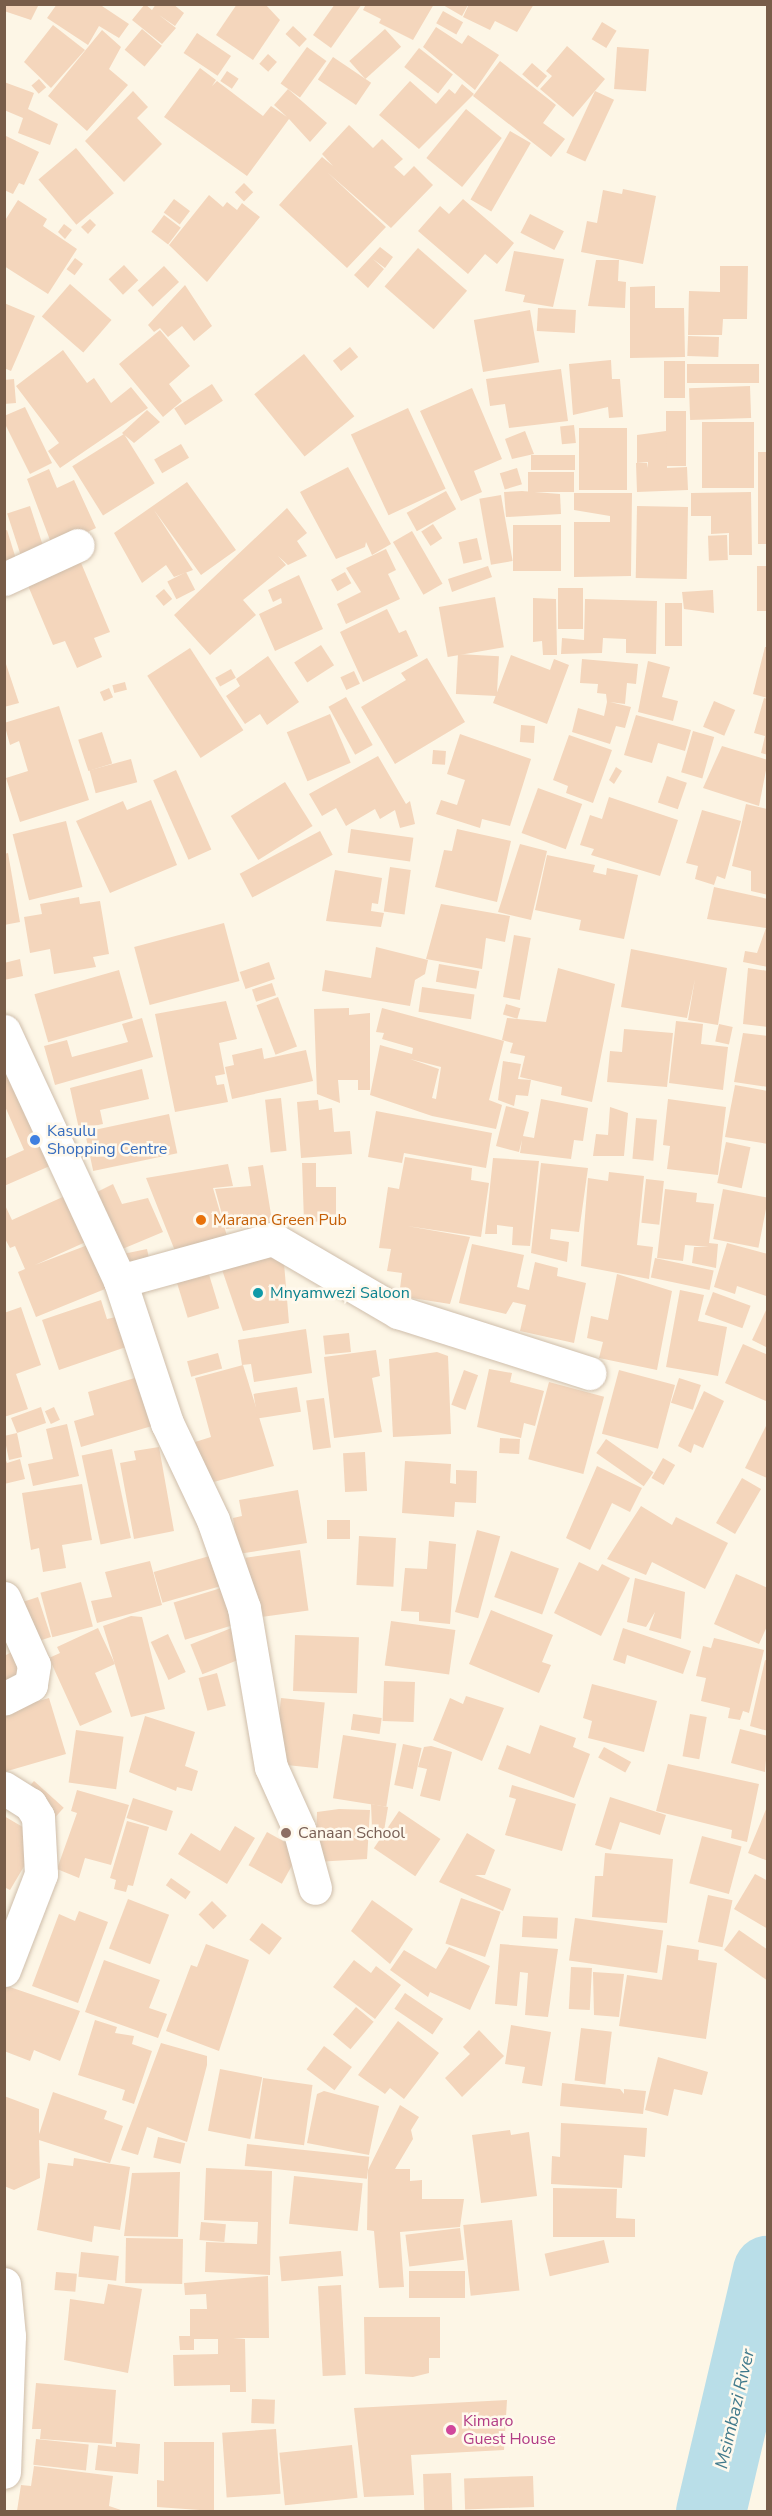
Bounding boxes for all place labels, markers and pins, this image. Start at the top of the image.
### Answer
place label: Kasulu Shopping Centre [47,1121,167,1159]
marker: Kasulu Shopping Centre [28,1133,42,1147]
place label: Marana Green Pub [213,1210,347,1230]
marker: Marana Green Pub [194,1213,208,1227]
place label: Mnyamwezi Saloon [270,1283,410,1303]
marker: Mnyamwezi Saloon [251,1286,265,1300]
place label: Canaan School [298,1823,405,1843]
marker: Canaan School [279,1826,293,1840]
place label: Kimaro Guest House [463,2411,556,2449]
marker: Kimaro Guest House [444,2423,458,2437]

